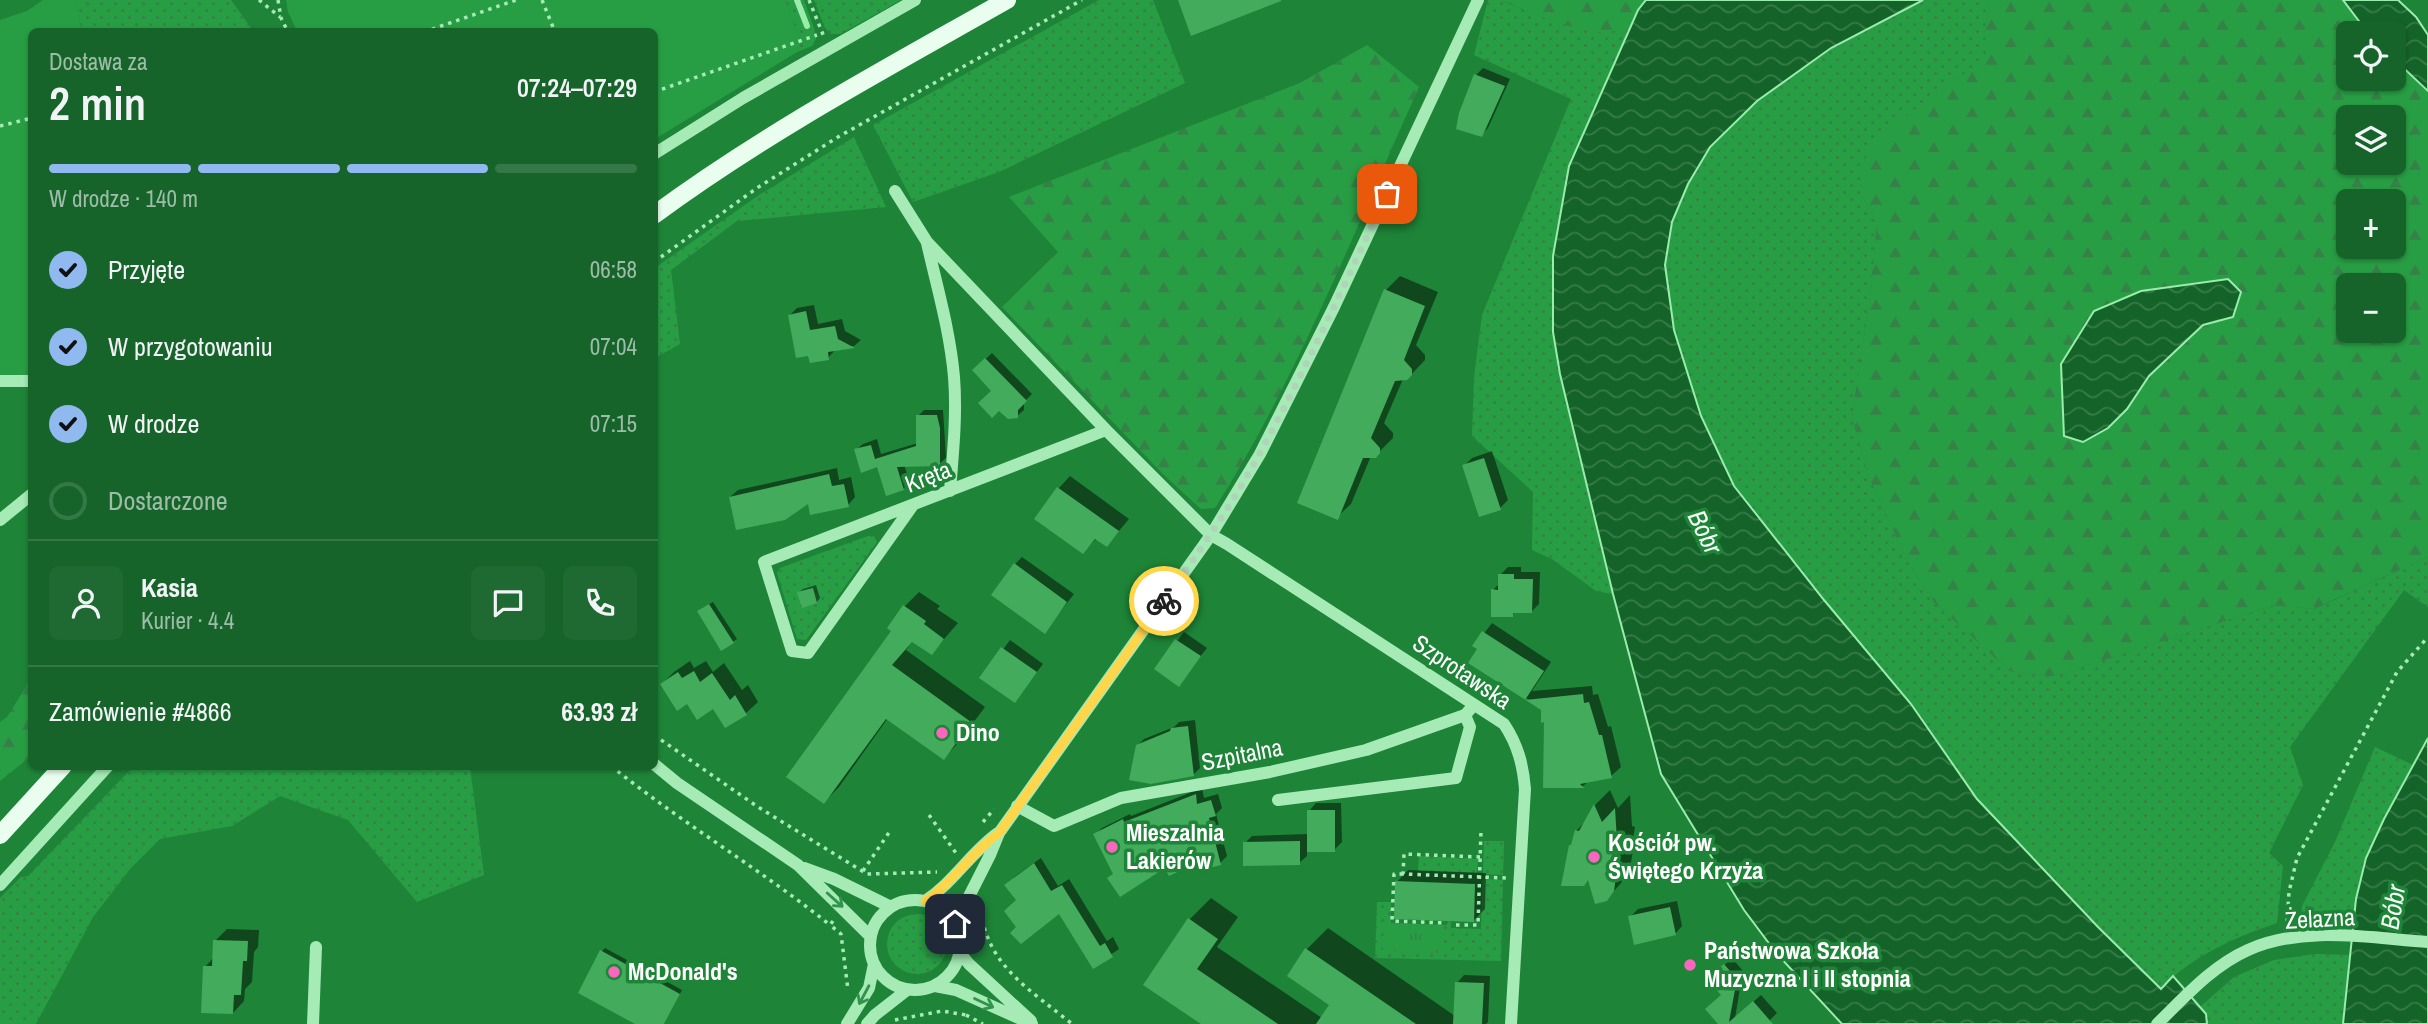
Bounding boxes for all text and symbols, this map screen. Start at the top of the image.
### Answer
map controls [2336,21,2406,343]
button: locate [2336,21,2406,91]
text: Dostawa za [49,46,148,77]
text: 07:24–07:29 [517,70,637,105]
text: 2 min [49,72,146,134]
button: layers [2336,105,2406,175]
pin [1357,164,1417,224]
icon: bag [1368,175,1406,213]
text: W drodze · 140 m [49,183,198,214]
button: + [2336,189,2406,259]
icon: check [49,251,87,289]
text: Przyjęte [108,252,185,287]
text: 06:58 [590,254,637,285]
button: − [2336,273,2406,343]
icon: check [49,328,87,366]
text: W przygotowaniu [108,329,273,364]
text: 07:04 [590,331,637,362]
icon: check [49,405,87,443]
text: W drodze [108,406,199,441]
text: 07:15 [590,408,637,439]
street label: Kręta [900,453,955,499]
text: Dostarczone [108,483,228,518]
water label: Bóbr [1680,504,1731,560]
button: person [49,566,123,640]
button: chat [471,566,545,640]
button: phone [563,566,637,640]
courier [1129,566,1199,636]
text: Kasia [141,570,198,605]
icon: bike [1145,582,1183,620]
text: Kurier · 4.4 [141,605,234,636]
street label: Szprotawska [1407,626,1518,716]
text: Zamówienie #4866 [49,694,232,729]
text: 63.93 zł [561,694,637,729]
place label: Dino [956,716,1000,748]
marker: Dino [934,725,950,741]
street label: Szpitalna [1198,730,1285,778]
place label: Mieszalnia Lakierów [1126,816,1225,876]
place label: Kościół pw. Świętego Krzyża [1608,826,1763,886]
marker: Mieszalnia Lakierów [1104,839,1120,855]
marker: Kościół pw. Świętego Krzyża [1586,849,1602,865]
water label: Bóbr [2372,881,2413,932]
one-way arrow [826,892,844,908]
pin [925,894,985,954]
street label: Żelazna [2284,900,2356,936]
icon: home [936,905,974,943]
place label: Państwowa Szkoła Muzyczna I i II stopnia [1704,934,1911,994]
place label: McDonald's [628,955,738,987]
marker: Państwowa Szkoła Muzyczna I i II stopnia [1682,957,1698,973]
marker: McDonald's [606,964,622,980]
one-way arrow [857,985,871,1005]
one-way arrow [973,997,994,1010]

